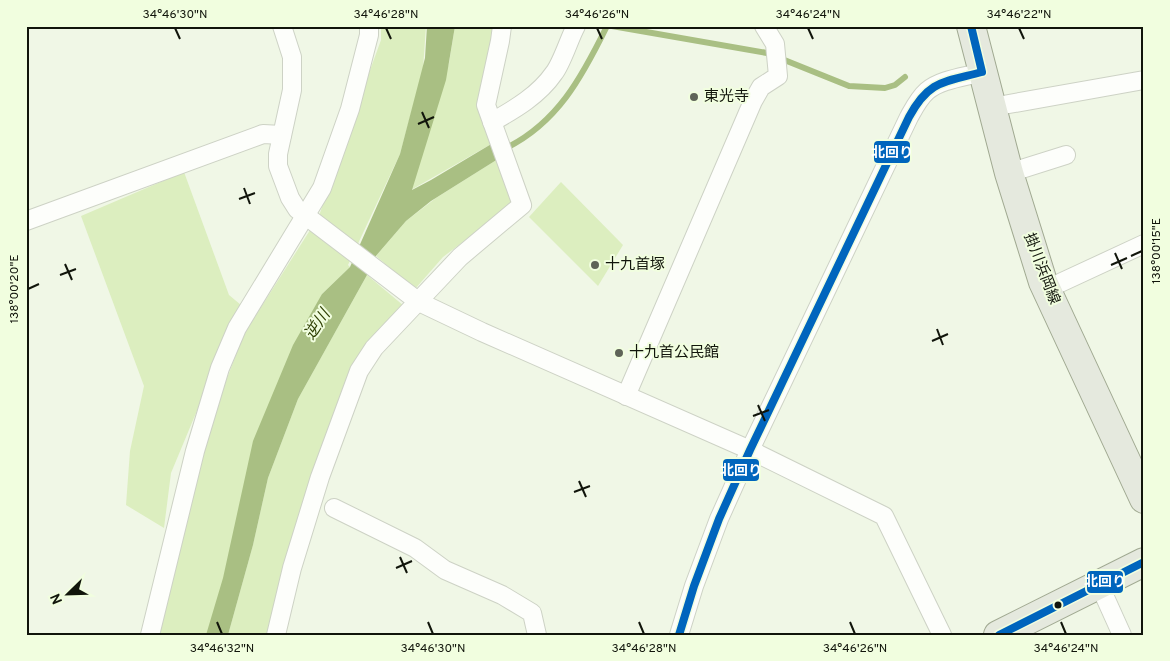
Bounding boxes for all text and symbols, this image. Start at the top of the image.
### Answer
text: 34°46'30"N [143,7,207,23]
text: 34°46'28"N [354,7,418,23]
text: 34°46'26"N [565,7,629,23]
text: 34°46'24"N [776,7,840,23]
text: 34°46'22"N [987,7,1051,23]
place label: 東光寺 [704,88,749,107]
marker: 東光寺 [688,91,700,103]
line badge: 北回り [873,140,911,164]
text: 北回り [871,145,913,162]
text: 138°00'15"E [1149,218,1165,284]
street label: 掛川浜岡線 [1019,230,1064,307]
text: 138°00'20"E [7,255,23,323]
place label: 十九首塚 [605,256,665,275]
marker: 十九首塚 [589,259,601,271]
water label: 逆川 [301,304,336,344]
place label: 十九首公民館 [629,344,719,363]
marker: 十九首公民館 [613,347,625,359]
line badge: 北回り [722,458,760,482]
text: 北回り [720,463,762,480]
north arrow [42,568,92,618]
line badge: 北回り [1086,570,1124,594]
text: 北回り [1084,574,1126,591]
text: N [48,591,67,606]
unlabelled marker [1053,600,1063,610]
text: 34°46'32"N [190,641,254,657]
text: 34°46'30"N [401,641,465,657]
text: 34°46'28"N [612,641,676,657]
text: 34°46'26"N [823,641,887,657]
text: 34°46'24"N [1034,641,1098,657]

